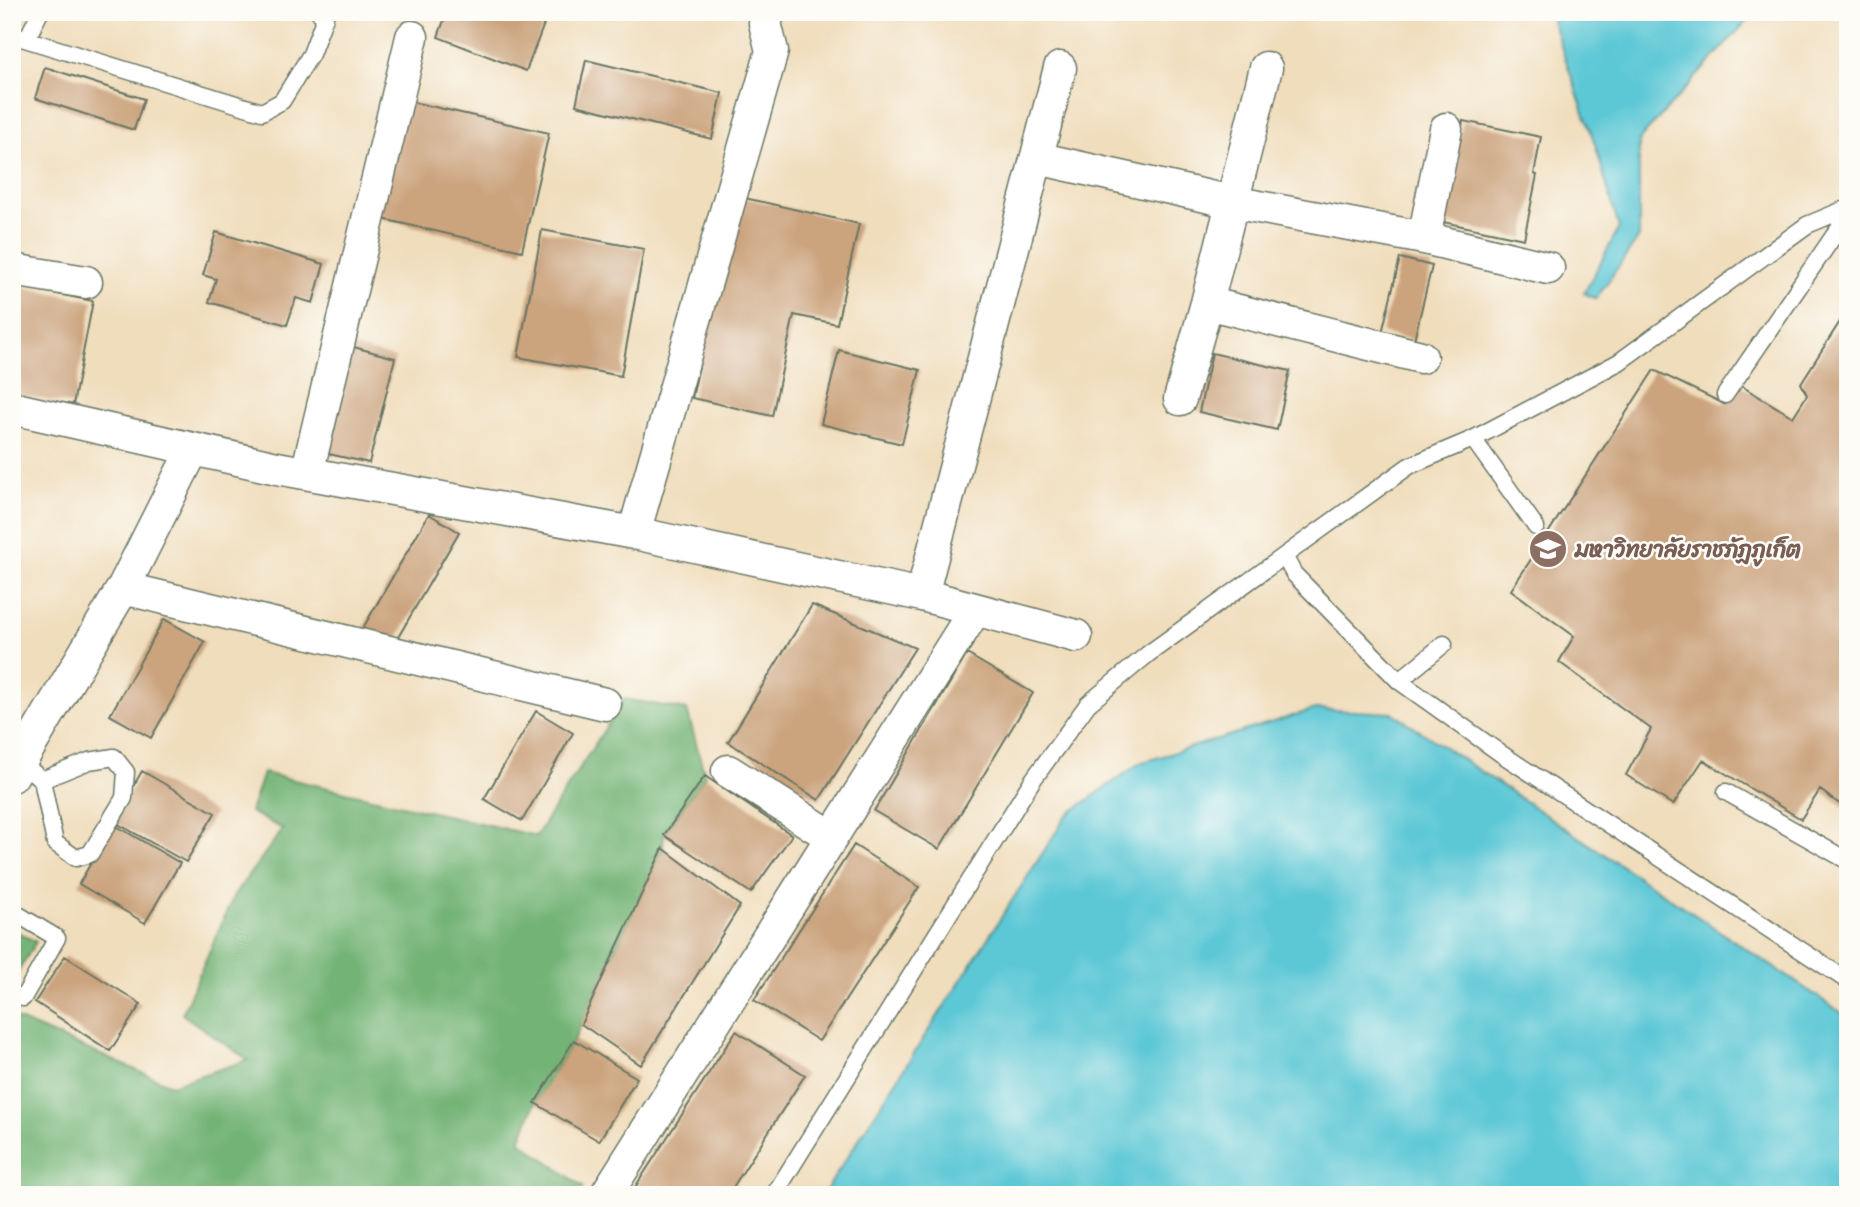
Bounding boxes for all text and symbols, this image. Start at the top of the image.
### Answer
school or university icon: มหาวิทยาลัยราชภัฏภูเก็ต [1527,528,1569,570]
place label: มหาวิทยาลัยราชภัฏภูเก็ต [1574,529,1801,570]

